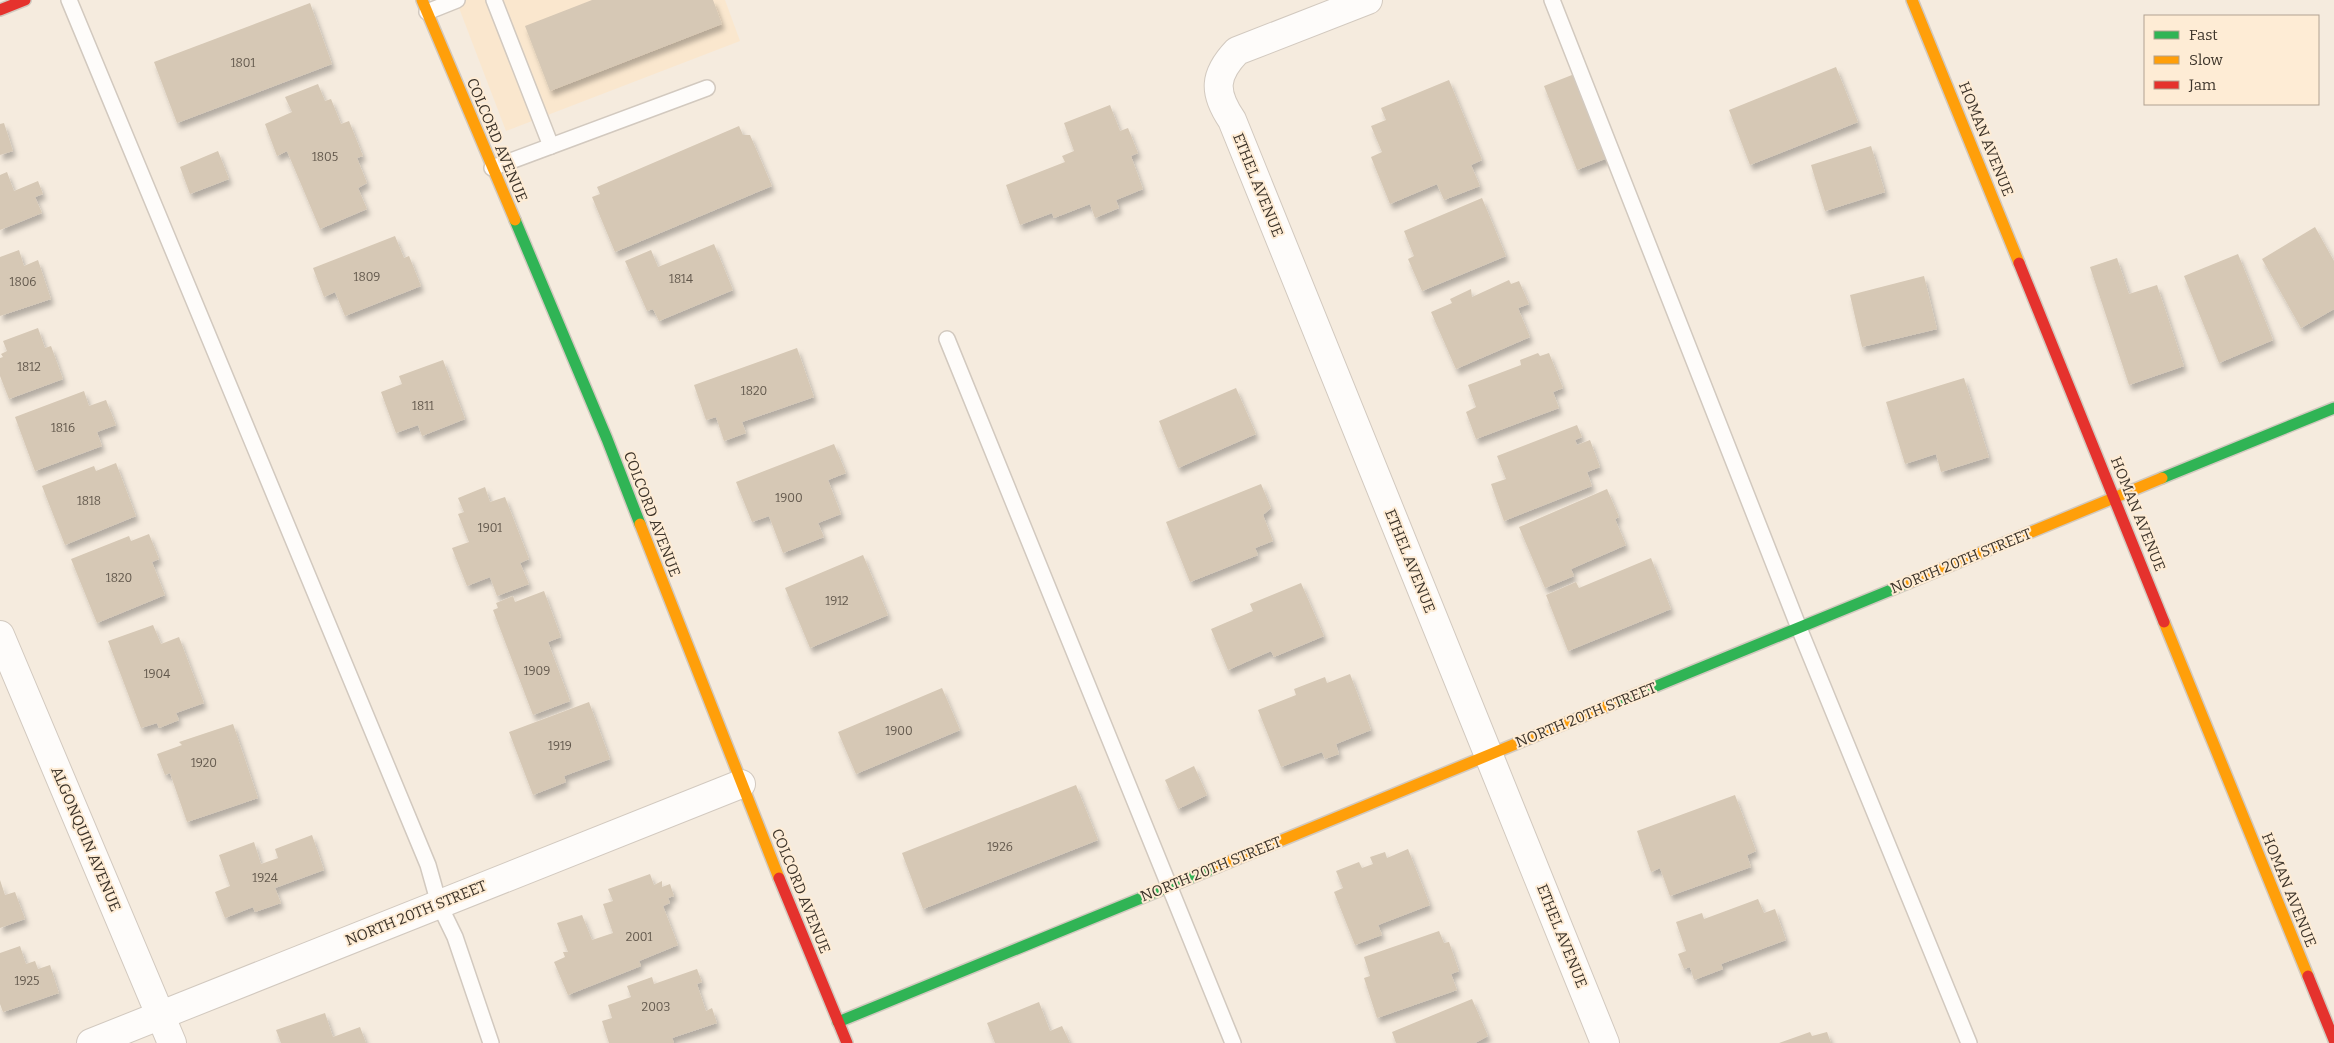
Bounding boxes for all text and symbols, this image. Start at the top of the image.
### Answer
legend [2144,15,2319,105]
text: Fast [2189,26,2218,44]
text: Slow [2189,51,2224,69]
house number: 1801 [231,56,255,70]
street label: COLCORD AVENUE [463,75,531,205]
text: Jam [2188,76,2217,94]
street label: HOMAN AVENUE [1955,79,2017,199]
street label: ETHEL AVENUE [1229,130,1287,240]
house number: 1805 [312,150,338,164]
house number: 1809 [354,270,380,284]
house number: 1814 [669,272,693,286]
house number: 1806 [10,275,36,289]
house number: 1812 [17,360,41,374]
house number: 1820 [741,384,767,398]
house number: 1811 [412,399,434,413]
house number: 1816 [51,421,75,435]
street label: COLCORD AVENUE [620,449,684,579]
street label: HOMAN AVENUE [2107,454,2169,574]
house number: 1900 [775,491,803,505]
house number: 1818 [77,494,101,508]
street label: ETHEL AVENUE [1381,506,1439,616]
house number: 1901 [478,521,502,535]
street label: NORTH 20TH STREET [1888,524,2034,598]
house number: 1820 [106,571,132,585]
house number: 1912 [825,594,849,608]
house number: 1909 [524,664,550,678]
house number: 1904 [144,667,170,681]
street label: NORTH 20TH STREET [1513,678,1659,752]
house number: 1900 [885,724,913,738]
house number: 1919 [548,739,572,753]
house number: 1920 [191,756,217,770]
street label: ALGONQUIN AVENUE [47,764,125,914]
street label: COLCORD AVENUE [768,826,834,956]
street label: HOMAN AVENUE [2258,830,2320,950]
street label: NORTH 20TH STREET [1138,832,1284,906]
house number: 1926 [987,840,1013,854]
house number: 1924 [252,871,278,885]
street label: NORTH 20TH STREET [343,876,489,950]
street label: ETHEL AVENUE [1533,881,1591,991]
house number: 2001 [626,930,652,944]
house number: 1925 [15,974,39,988]
house number: 2003 [642,1000,671,1014]

